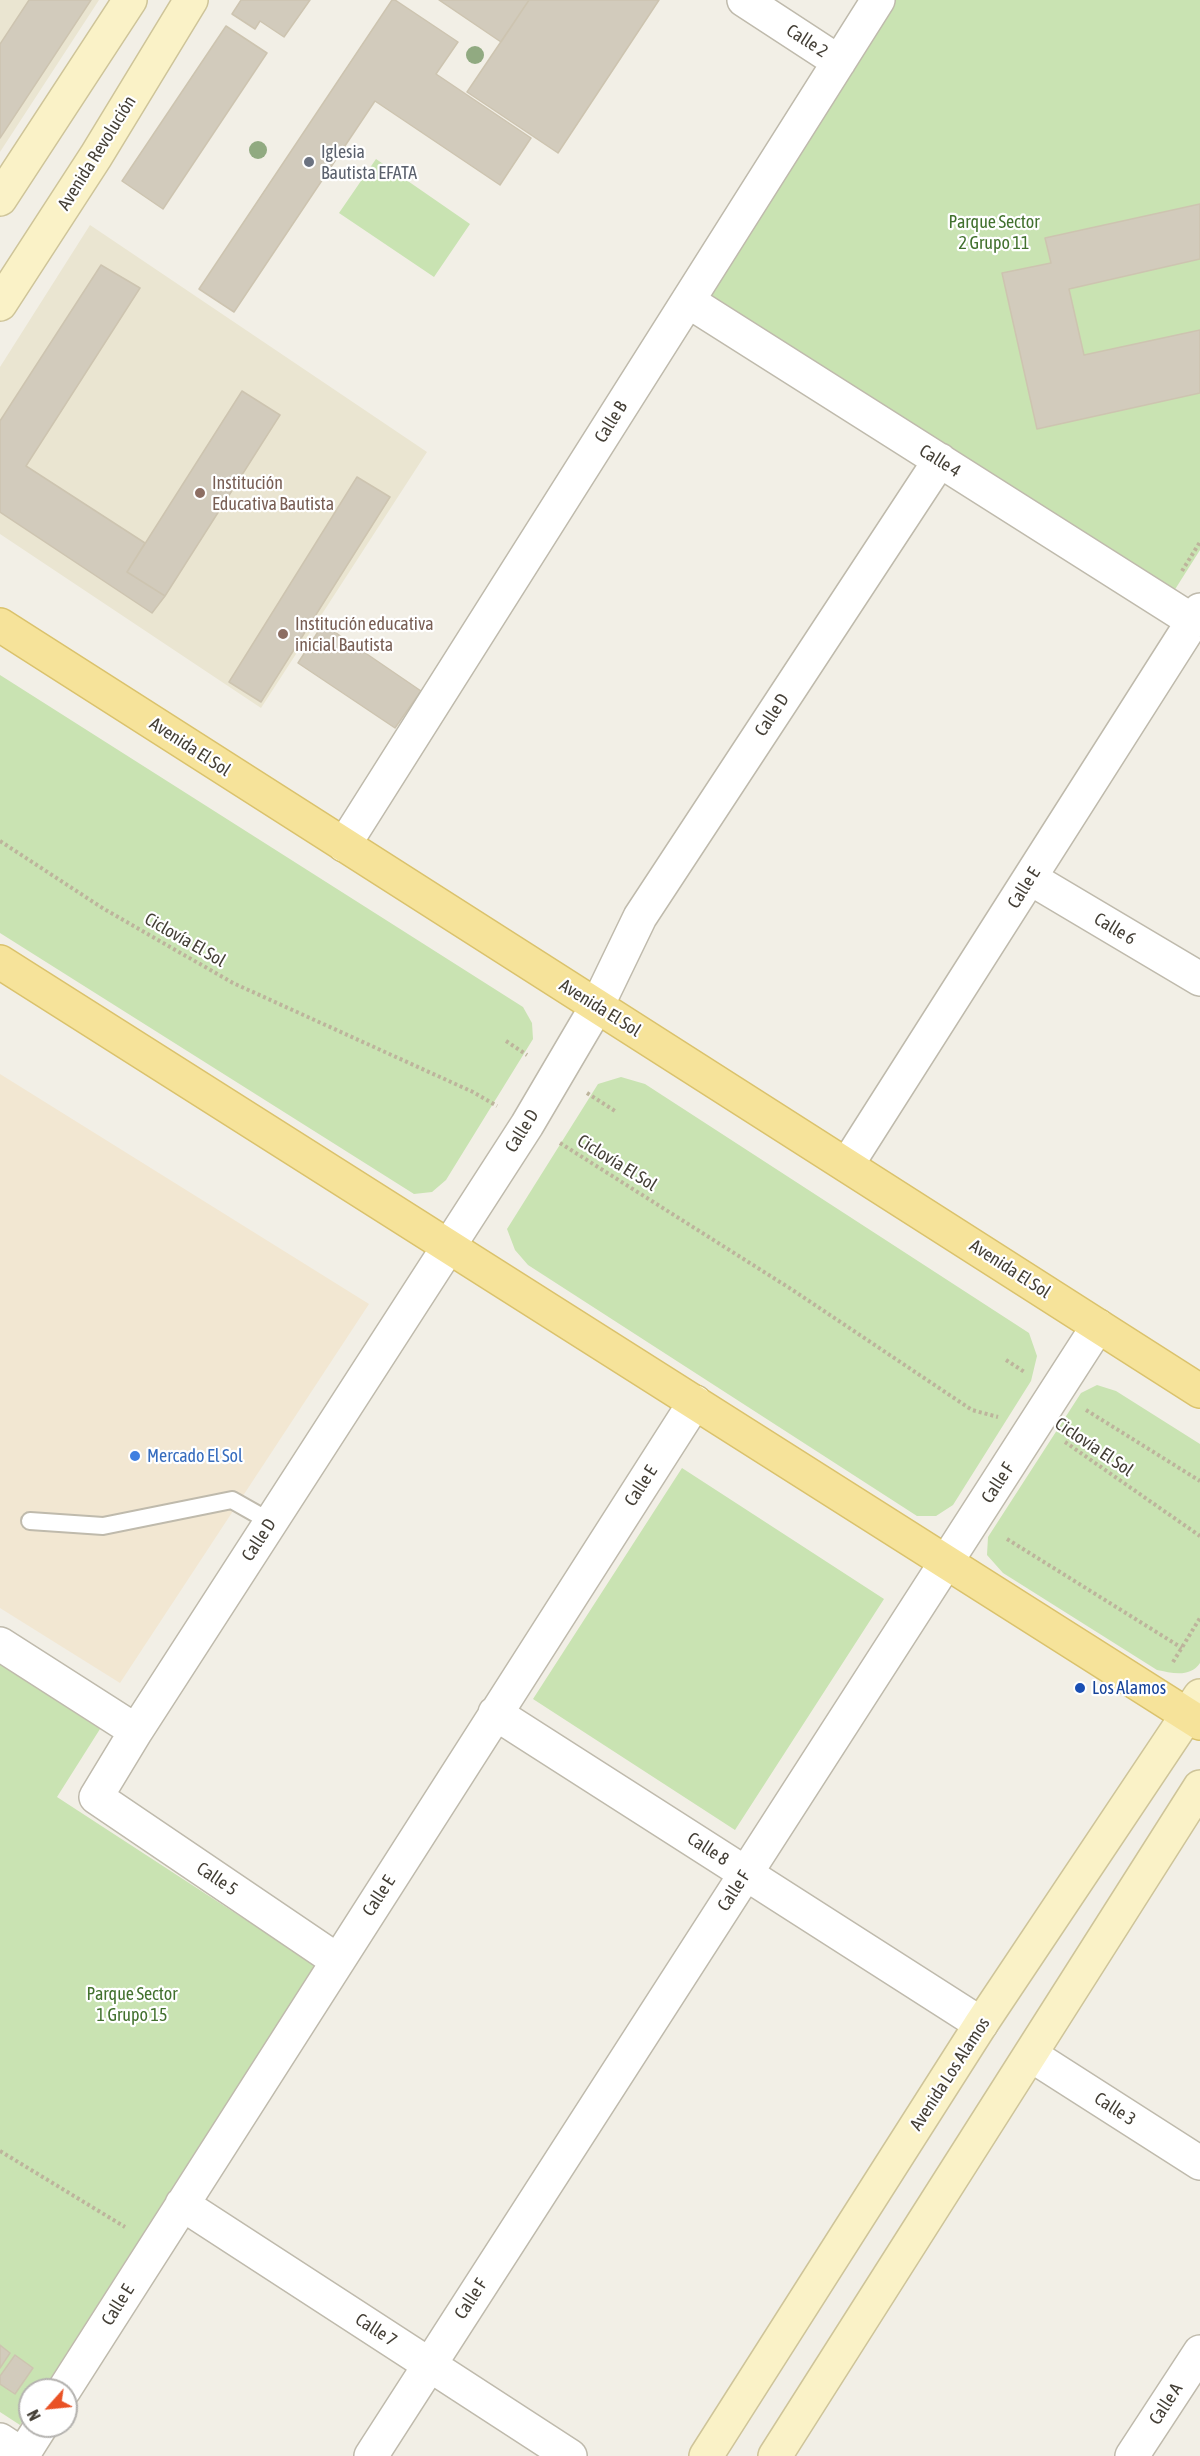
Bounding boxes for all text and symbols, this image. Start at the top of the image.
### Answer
street label: Calle 2 [782,20,832,62]
street label: Avenida Revolución [53,92,141,214]
place label: Iglesia Bautista EFATA [321,141,417,184]
marker: Iglesia Bautista EFATA [302,155,316,169]
park label: Parque Sector 2 Grupo 11 [948,211,1040,254]
street label: Calle B [590,397,632,447]
street label: Calle 4 [915,440,965,482]
place label: Institución Educativa Bautista [212,472,334,514]
marker: Institución Educativa Bautista [193,486,207,500]
place label: Institución educativa inicial Bautista [295,613,434,656]
marker: Institución educativa inicial Bautista [276,627,290,641]
street label: Calle D [750,690,794,740]
street label: Avenida El Sol [145,713,235,781]
street label: Calle E [1003,864,1045,912]
street label: Ciclovía El Sol [141,908,229,972]
street label: Calle 6 [1090,908,1140,950]
street label: Avenida El Sol [555,974,645,1042]
street label: Calle D [501,1106,543,1156]
street label: Ciclovía El Sol [573,1130,661,1196]
street label: Avenida El Sol [965,1235,1055,1303]
street label: Ciclovía El Sol [1051,1413,1137,1481]
place label: Mercado El Sol [147,1445,243,1467]
marker: Mercado El Sol [128,1449,142,1463]
street label: Calle F [977,1459,1019,1507]
street label: Calle E [620,1462,662,1510]
street label: Calle D [237,1515,281,1565]
place label: Los Alamos [1092,1677,1166,1699]
marker: Los Alamos [1073,1681,1087,1695]
street label: Calle 8 [683,1828,733,1870]
street label: Calle 5 [192,1857,242,1901]
street label: Calle F [713,1867,755,1915]
street label: Calle E [358,1872,400,1920]
park label: Parque Sector 1 Grupo 15 [86,1983,178,2026]
street label: Avenida Los Alamos [905,2013,995,2135]
street label: Calle 3 [1090,2088,1140,2130]
street label: Calle F [450,2275,492,2323]
street label: Calle E [97,2281,139,2329]
street label: Calle 7 [351,2309,401,2351]
north arrow [18,2378,78,2438]
street label: Calle A [1145,2379,1187,2429]
text: N [24,2407,44,2424]

